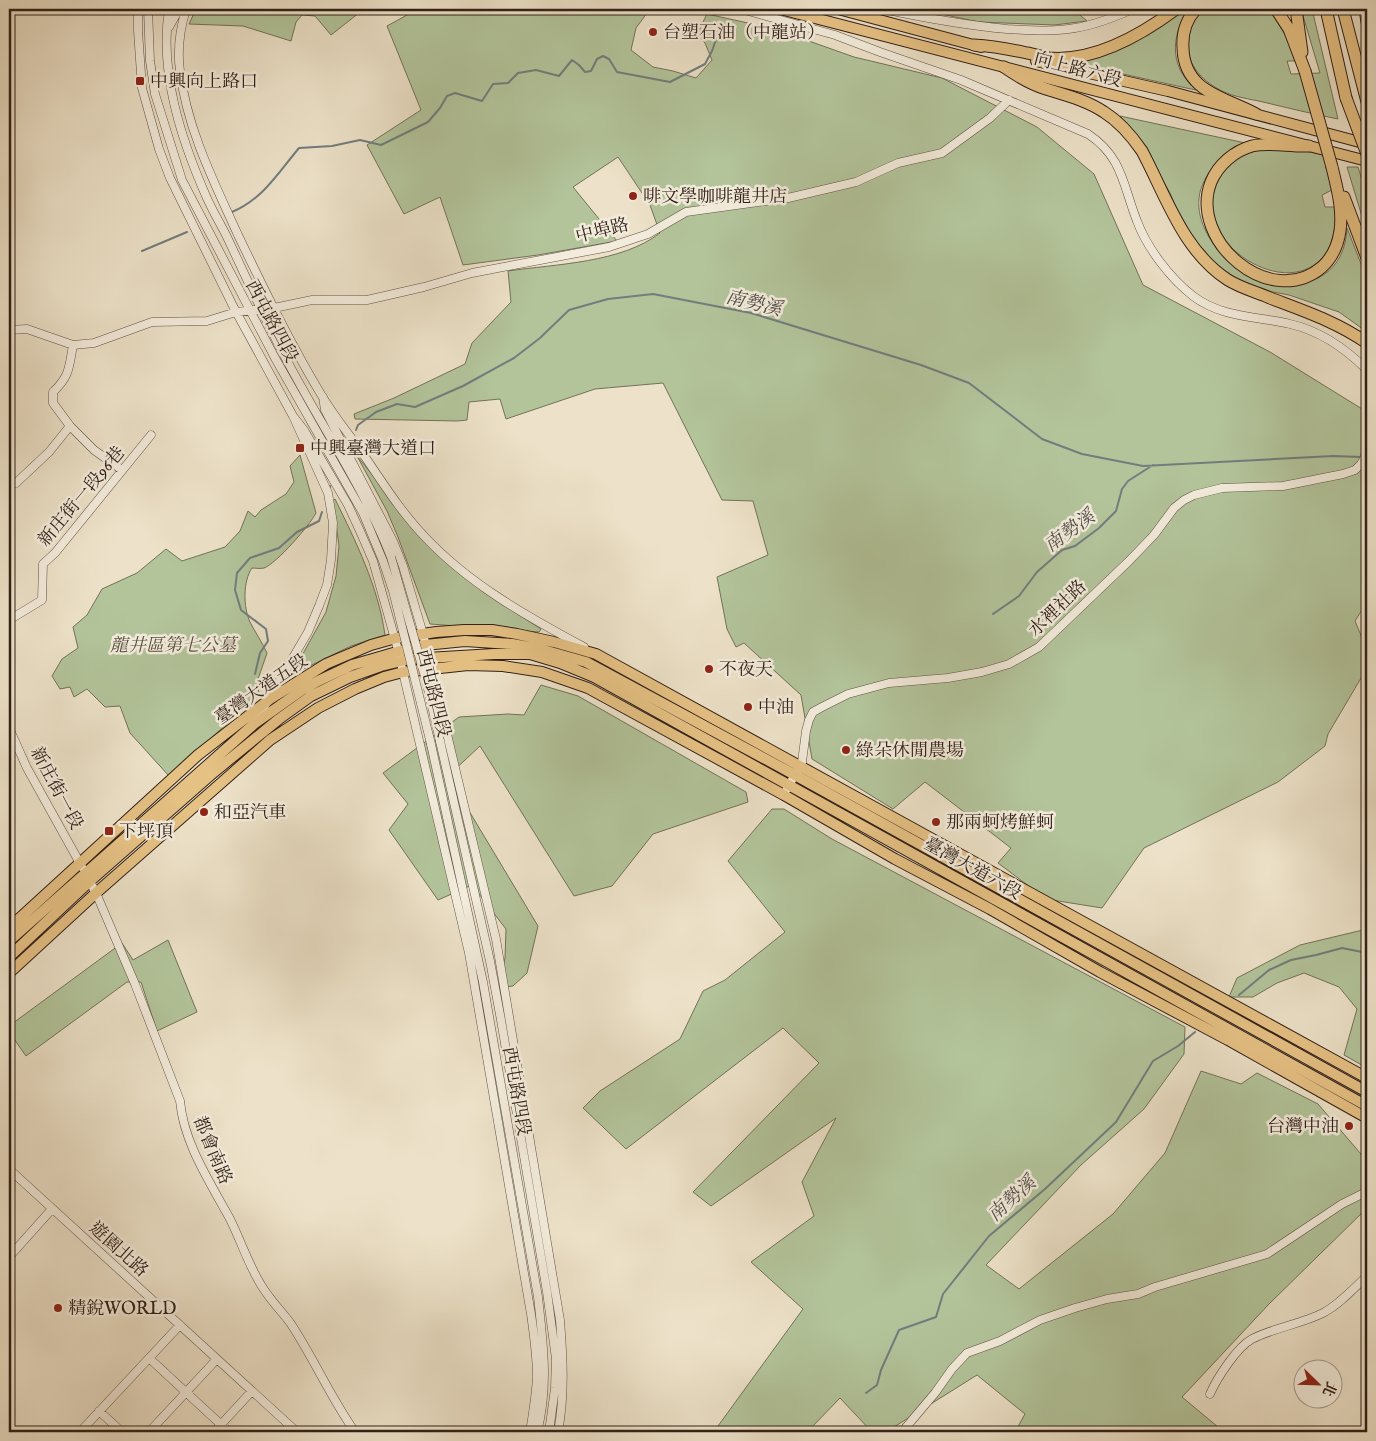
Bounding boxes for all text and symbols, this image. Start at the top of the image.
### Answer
place label: 台塑石油（中龍站） [663,22,825,45]
marker: 台塑石油（中龍站） [647,26,659,38]
street label: 向上路六段 [1031,48,1124,93]
place label: 中興向上路口 [150,71,258,94]
marker: 中興向上路口 [134,75,146,87]
place label: 啡文學咖啡龍井店 [643,186,787,209]
marker: 啡文學咖啡龍井店 [627,190,639,202]
street label: 中埠路 [573,214,631,249]
street label: 西屯路四段 [239,277,302,367]
water label: 南勢溪 [723,285,786,323]
place label: 中興臺灣大道口 [310,438,436,461]
street label: 新庄街一段96巷 [34,442,131,552]
marker: 中興臺灣大道口 [294,442,306,454]
water label: 南勢溪 [1040,504,1102,558]
street label: 水裡社路 [1024,576,1092,642]
park label: 龍井區第七公墓 [110,635,239,658]
street label: 西屯路四段 [410,647,455,740]
street label: 臺灣大道五段 [211,650,313,731]
place label: 不夜天 [719,659,773,682]
marker: 不夜天 [703,663,715,675]
place label: 中油 [758,697,794,720]
marker: 中油 [742,701,754,713]
place label: 綠朵休閒農場 [856,740,964,763]
street label: 新庄街一段 [24,744,87,834]
marker: 綠朵休閒農場 [840,744,852,756]
place label: 和亞汽車 [214,802,286,825]
marker: 和亞汽車 [198,806,210,818]
place label: 那兩蚵烤鮮蚵 [946,812,1054,835]
marker: 那兩蚵烤鮮蚵 [930,816,942,828]
place label: 下坪頂 [119,821,173,844]
marker: 下坪頂 [103,825,115,837]
street label: 臺灣大道六段 [919,833,1025,906]
street label: 西屯路四段 [496,1045,535,1138]
street label: 都會南路 [187,1113,236,1188]
place label: 台灣中油 [1267,1116,1339,1139]
marker: 台灣中油 [1343,1120,1355,1132]
water label: 南勢溪 [983,1170,1043,1227]
street label: 遊園北路 [84,1217,152,1283]
place label: 精銳WORLD [68,1298,177,1321]
marker: 精銳WORLD [52,1302,64,1314]
north arrow [1294,1358,1344,1408]
text: 北 [1318,1379,1340,1399]

